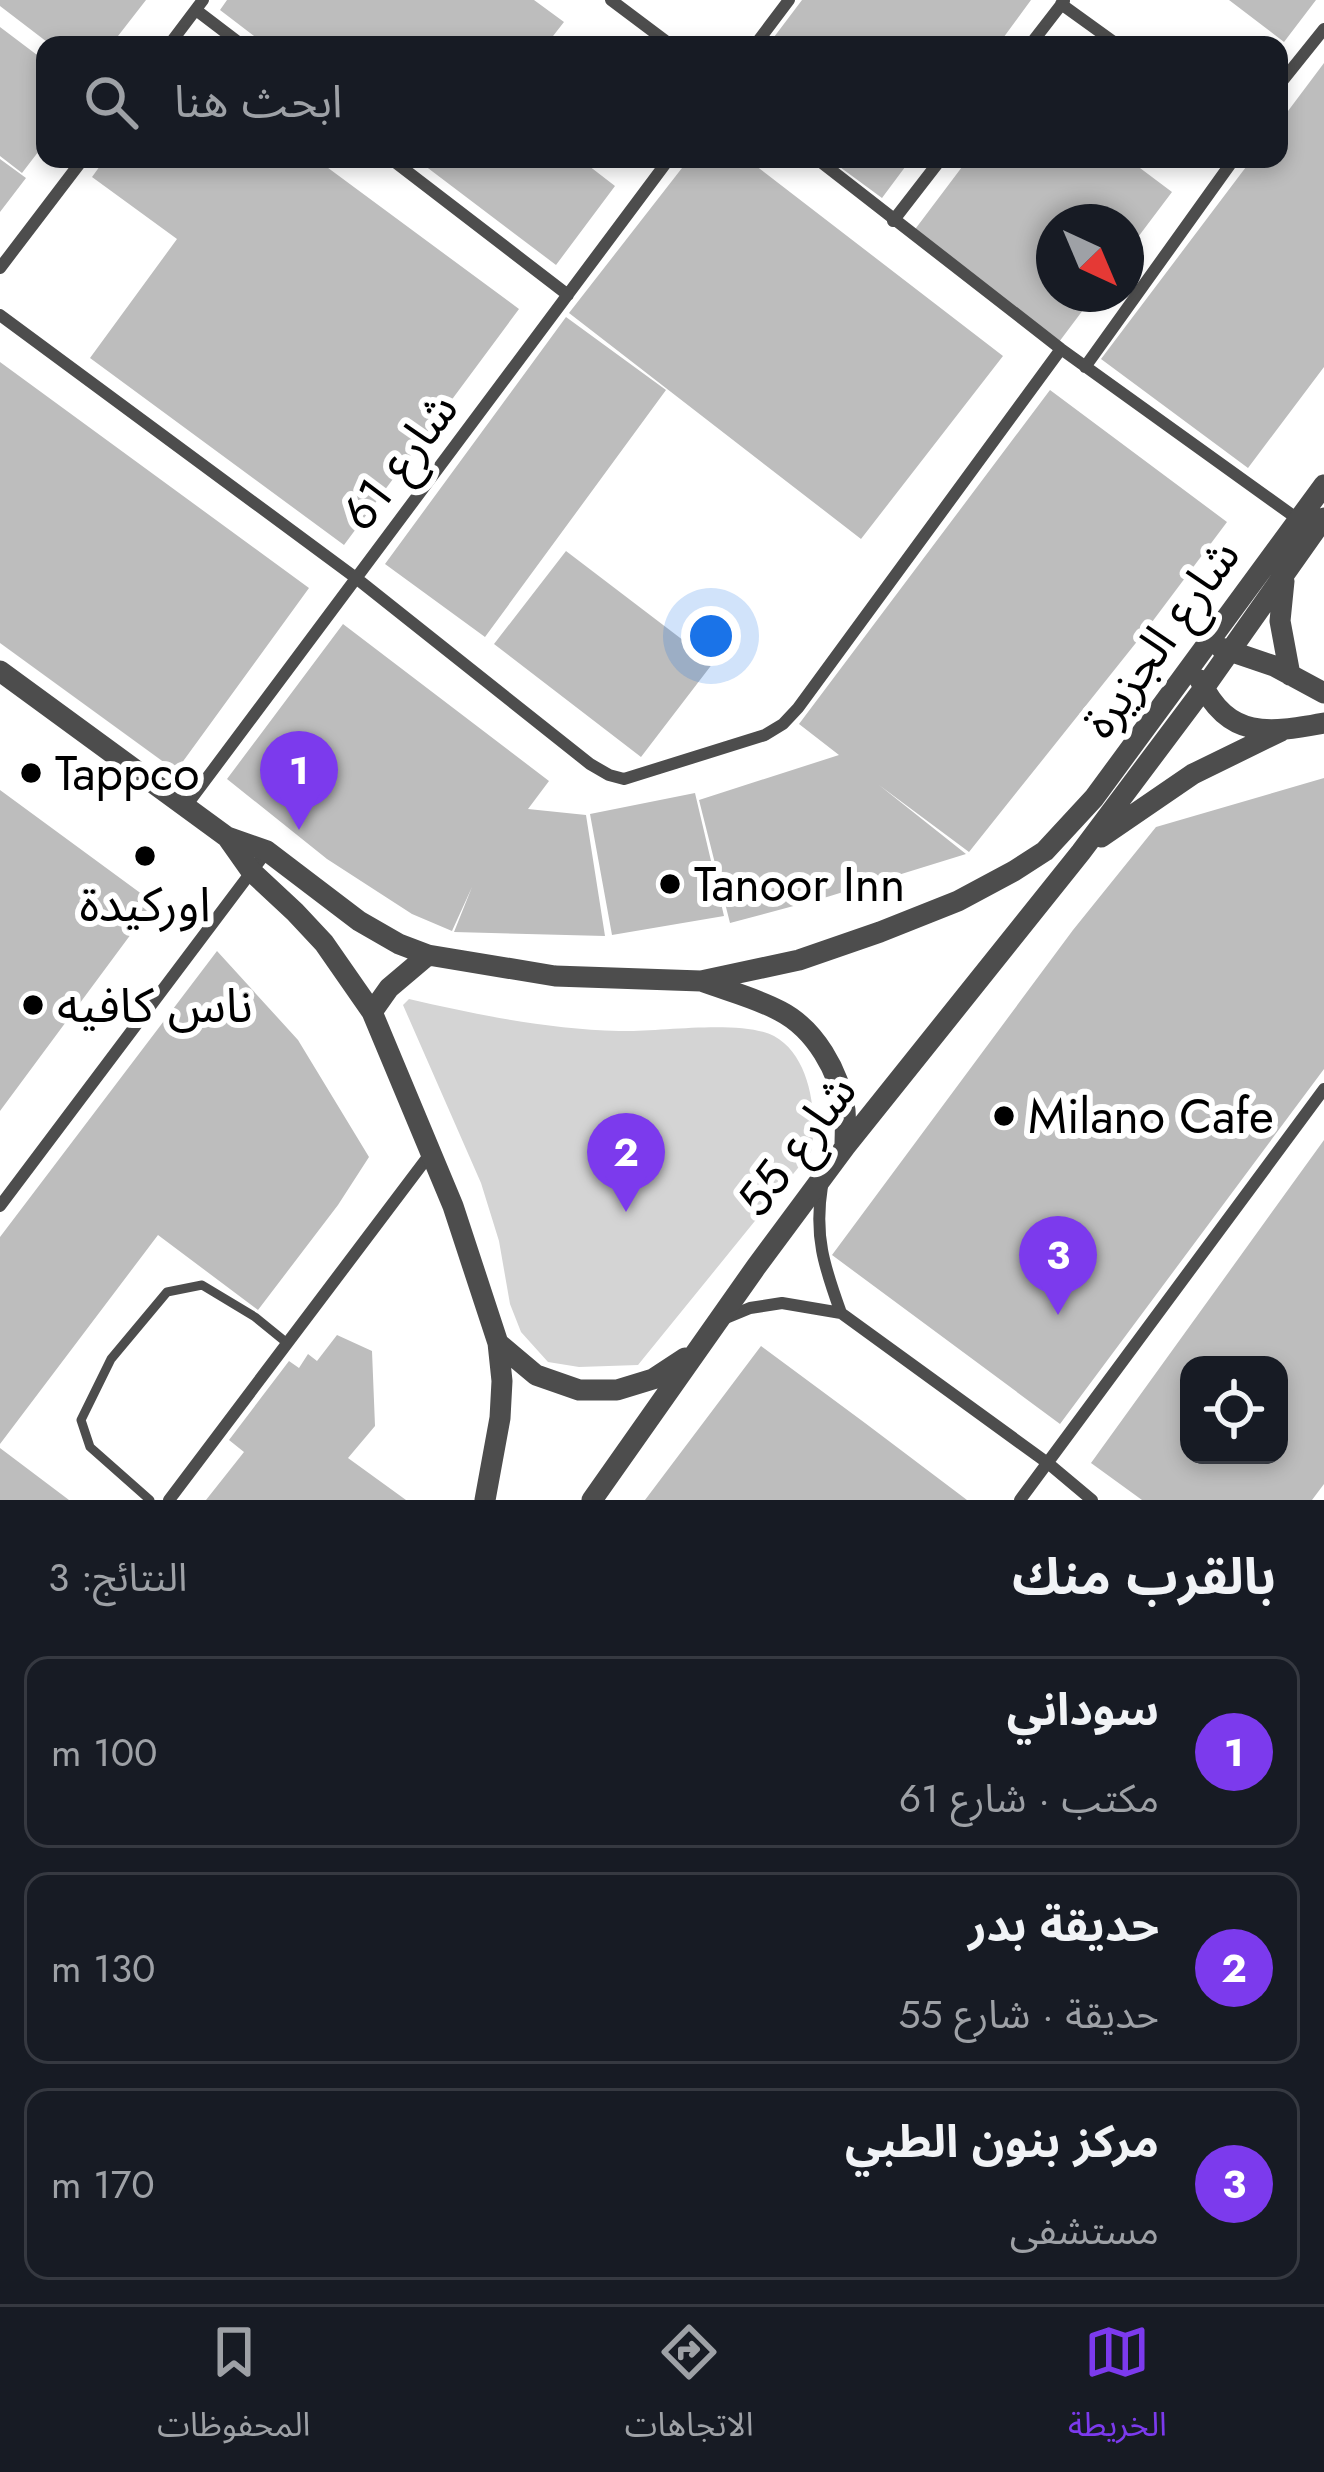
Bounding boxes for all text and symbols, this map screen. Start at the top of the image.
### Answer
search box [36,36,1288,168]
icon: search [78,69,144,135]
text: ابحث هنا [174,69,343,134]
north arrow [1036,204,1144,312]
street label: شارع 61 [325,378,475,545]
street label: شارع الجزيرة [1065,525,1257,753]
your location [681,606,741,666]
pin: 1 [260,731,338,830]
place label: Tappco [55,739,199,808]
marker: Tappco [18,760,44,786]
marker: اوركيدة [132,843,158,869]
place label: Tanoor Inn [694,850,905,919]
place label: اوركيدة [79,870,211,939]
marker: Tanoor Inn [657,871,683,897]
place label: ناس كافيه [57,971,253,1040]
marker: ناس كافيه [20,992,46,1018]
street label: شارع 55 [720,1060,874,1231]
place label: Milano Cafe [1028,1082,1274,1151]
marker: Milano Cafe [991,1103,1017,1129]
pin: 2 [587,1113,665,1212]
pin: 3 [1019,1216,1097,1315]
map controls [1180,1356,1288,1464]
button: locate [1180,1356,1288,1464]
text: بالقرب منك [1012,1539,1276,1613]
text: النتائج: 3 [48,1549,187,1606]
text: سوداني [1007,1677,1159,1742]
text: 100 m [51,1724,157,1781]
text: 1 [1224,1724,1244,1781]
text: مكتب · شارع 61 [899,1770,1159,1827]
text: حديقة بدر [968,1893,1159,1958]
text: 130 m [51,1940,155,1997]
text: 2 [1221,1940,1247,1997]
text: حديقة · شارع 55 [899,1986,1159,2043]
text: مركز بنون الطبي [845,2109,1159,2174]
text: 170 m [51,2156,155,2213]
text: 3 [1222,2156,1246,2213]
text: مستشفى [1010,2202,1159,2259]
tab: المحفوظات [157,2319,310,2460]
tab: الاتجاهات [625,2319,754,2460]
tab: الخريطة [1068,2319,1167,2460]

